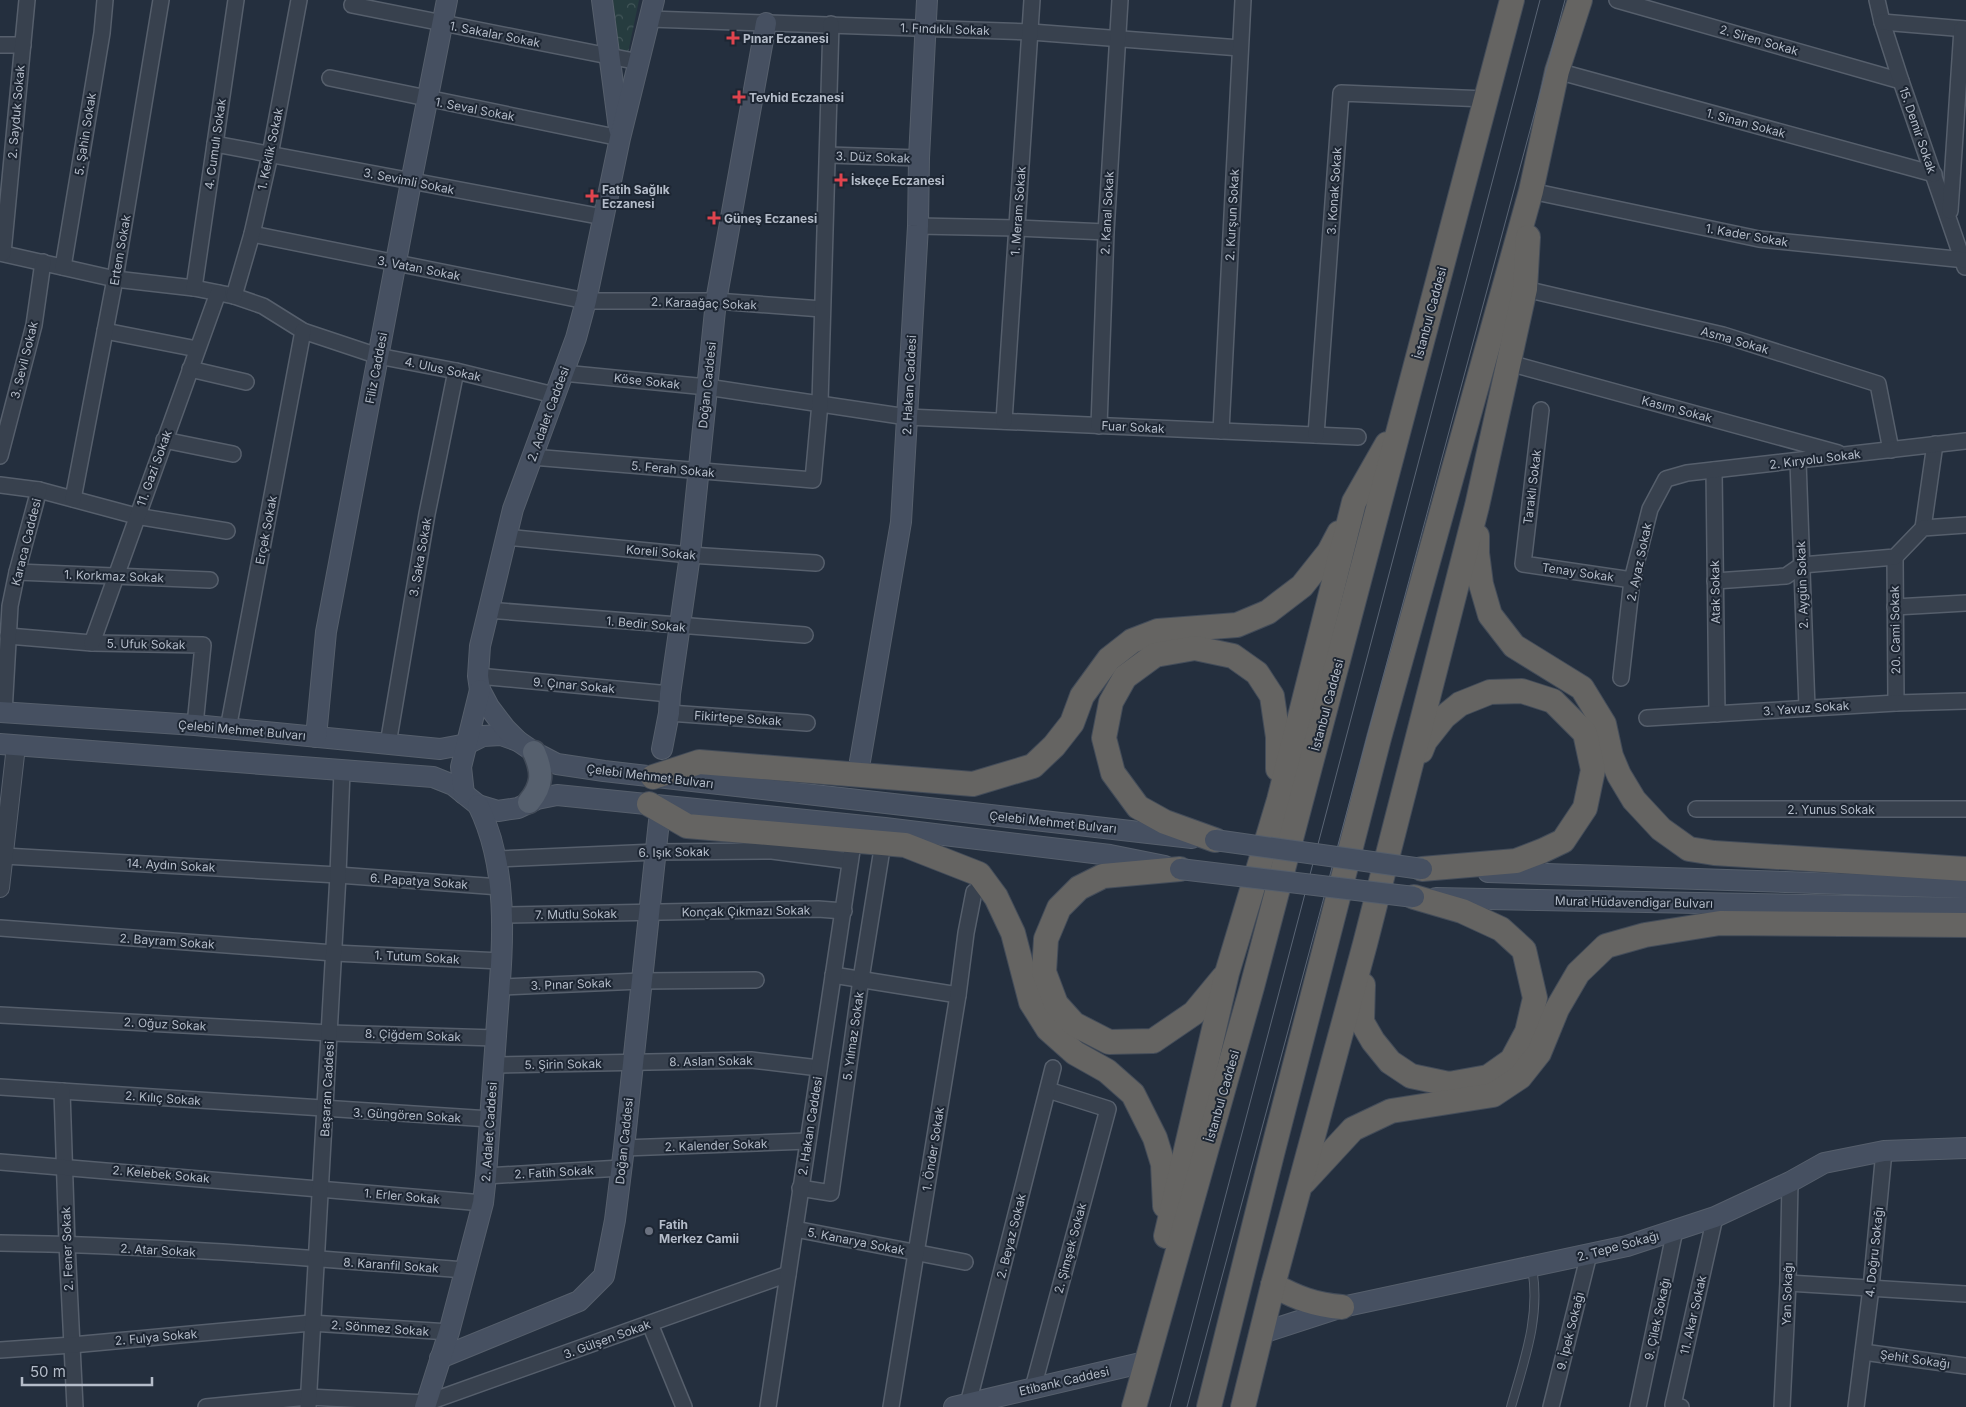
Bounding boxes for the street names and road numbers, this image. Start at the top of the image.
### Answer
street label: 1. Sakalar Sokak [448,18,542,50]
street label: 1. Fındıklı Sokak [900,20,990,38]
street label: 2. Siren Sokak [1718,22,1801,59]
street label: 2. Sayduk Sokak [4,64,28,160]
street label: 15. Demir Sokak [1896,85,1940,176]
street label: 5. Şahin Sokak [71,91,99,176]
street label: 1. Seval Sokak [434,94,516,124]
street label: 4. Cumulı Sokak [201,97,229,190]
street label: 1. Sinan Sokak [1705,105,1788,141]
street label: 1. Keklik Sokak [254,106,286,191]
street label: 3. Konak Sokak [1323,146,1345,235]
street label: 3. Düz Sokak [835,148,911,166]
street label: 3. Sevimli Sokak [362,165,456,197]
street label: 1. Meram Sokak [1007,165,1029,256]
street label: 2. Kurşun Sokak [1222,168,1242,261]
street label: 2. Kanal Sokak [1097,170,1117,255]
street label: Ertem Sokak [106,213,134,286]
street label: 1. Kader Sokak [1705,220,1790,250]
street label: 3. Vatan Sokak [376,253,462,283]
street label: İstanbul Caddesi [1411,265,1450,361]
street label: 2. Karaağaç Sokak [651,294,758,312]
street label: 3. Sevil Sokak [7,319,41,400]
street label: Asma Sokak [1699,323,1771,357]
street label: Filiz Caddesi [362,331,390,405]
street label: 2. Hakan Caddesi [899,335,919,435]
street label: Doğan Caddesi [695,341,719,429]
street label: 4. Ulus Sokak [403,354,483,384]
street label: 2. Adalet Caddesi [524,364,572,464]
street label: Köse Sokak [613,370,681,392]
street label: Kasım Sokak [1640,392,1714,426]
street label: Fuar Sokak [1101,418,1165,436]
street label: 11. Gazi Sokak [133,427,175,508]
street label: 2. Kıryolu Sokak [1768,446,1862,472]
street label: Taraklı Sokak [1520,448,1544,525]
street label: 5. Ferah Sokak [631,458,716,480]
street label: Erçek Sokak [252,494,280,566]
street label: Karaca Caddesi [8,497,44,587]
street label: 3. Saka Sokak [406,516,434,598]
street label: 2. Ayaz Sokak [1623,521,1655,603]
street label: 2. Aygün Sokak [1793,540,1811,629]
street label: Koreli Sokak [625,541,697,563]
street label: Tenay Sokak [1541,560,1615,585]
street label: Atak Sokak [1707,560,1723,624]
street label: 1. Korkmaz Sokak [64,567,165,585]
street label: 20. Cami Sokak [1887,585,1903,674]
street label: 1. Bedir Sokak [606,613,687,635]
street label: 5. Ufuk Sokak [106,636,186,652]
street label: İstanbul Caddesi [1308,657,1347,753]
street label: 9. Çınar Sokak [532,674,616,696]
street label: 3. Yavuz Sokak [1762,697,1850,718]
street label: Fikirtepe Sokak [694,707,783,729]
street label: Çelebi Mehmet Bulvarı [178,717,306,743]
street label: Çelebi Mehmet Bulvarı [586,761,714,791]
street label: 2. Yunus Sokak [1787,802,1875,817]
street label: Çelebi Mehmet Bulvarı [989,808,1117,836]
street label: 6. Işık Sokak [638,844,710,860]
street label: 14. Aydın Sokak [126,855,216,875]
street label: 6. Papatya Sokak [369,870,469,892]
street label: Murat Hüdavendigar Bulvarı [1555,893,1713,911]
street label: Konçak Çıkmazı Sokak [681,902,811,920]
street label: 7. Mutlu Sokak [535,906,618,922]
street label: 2. Bayram Sokak [119,930,215,952]
street label: 1. Tutum Sokak [374,947,460,967]
street label: 3. Pınar Sokak [530,975,612,993]
street label: 5. Yılmaz Sokak [839,990,867,1081]
street label: 2. Oğuz Sokak [123,1014,207,1034]
street label: 8. Çiğdem Sokak [365,1026,462,1044]
street label: Başaran Caddesi [317,1041,337,1137]
street label: İstanbul Caddesi [1202,1048,1242,1144]
street label: 8. Aslan Sokak [669,1053,753,1069]
street label: 5. Şirin Sokak [524,1056,602,1072]
street label: 2. Hakan Caddesi [795,1075,825,1177]
street label: 2. Adalet Caddesi [478,1081,500,1182]
street label: 2. Kılıç Sokak [124,1088,202,1108]
street label: Doğan Caddesi [612,1097,636,1185]
street label: 3. Güngören Sokak [353,1105,462,1125]
street label: 1. Önder Sokak [919,1105,947,1192]
street label: 2. Kalender Sokak [664,1136,768,1154]
street label: 2. Kelebek Sokak [112,1162,211,1186]
street label: 2. Fatih Sokak [514,1162,595,1182]
street label: 1. Erler Sokak [363,1185,441,1207]
street label: 2. Beyaz Sokak [993,1192,1029,1280]
street label: 2. Şimşek Sokak [1051,1201,1089,1295]
street label: 2. Fener Sokak [58,1206,76,1292]
street label: 4. Doğru Sokağı [1862,1206,1886,1298]
street label: 5. Kanarya Sokak [806,1224,906,1258]
street label: 2. Tepe Sokağı [1575,1228,1661,1264]
street label: 2. Atar Sokak [120,1241,197,1259]
street label: 8. Karanfil Sokak [343,1254,440,1276]
street label: Yan Sokağı [1778,1262,1796,1326]
street label: 11. Akar Sokak [1677,1274,1709,1356]
street label: 9. Çilek Sokağı [1641,1276,1673,1362]
street label: 9. İpek Sokağı [1553,1290,1587,1372]
street label: 3. Gülşen Sokak [561,1316,653,1362]
street label: 2. Sönmez Sokak [330,1317,430,1339]
street label: 2. Fulya Sokak [114,1326,198,1348]
street label: Şehit Sokağı [1879,1347,1951,1371]
street label: Etibank Caddesi [1018,1363,1110,1399]

